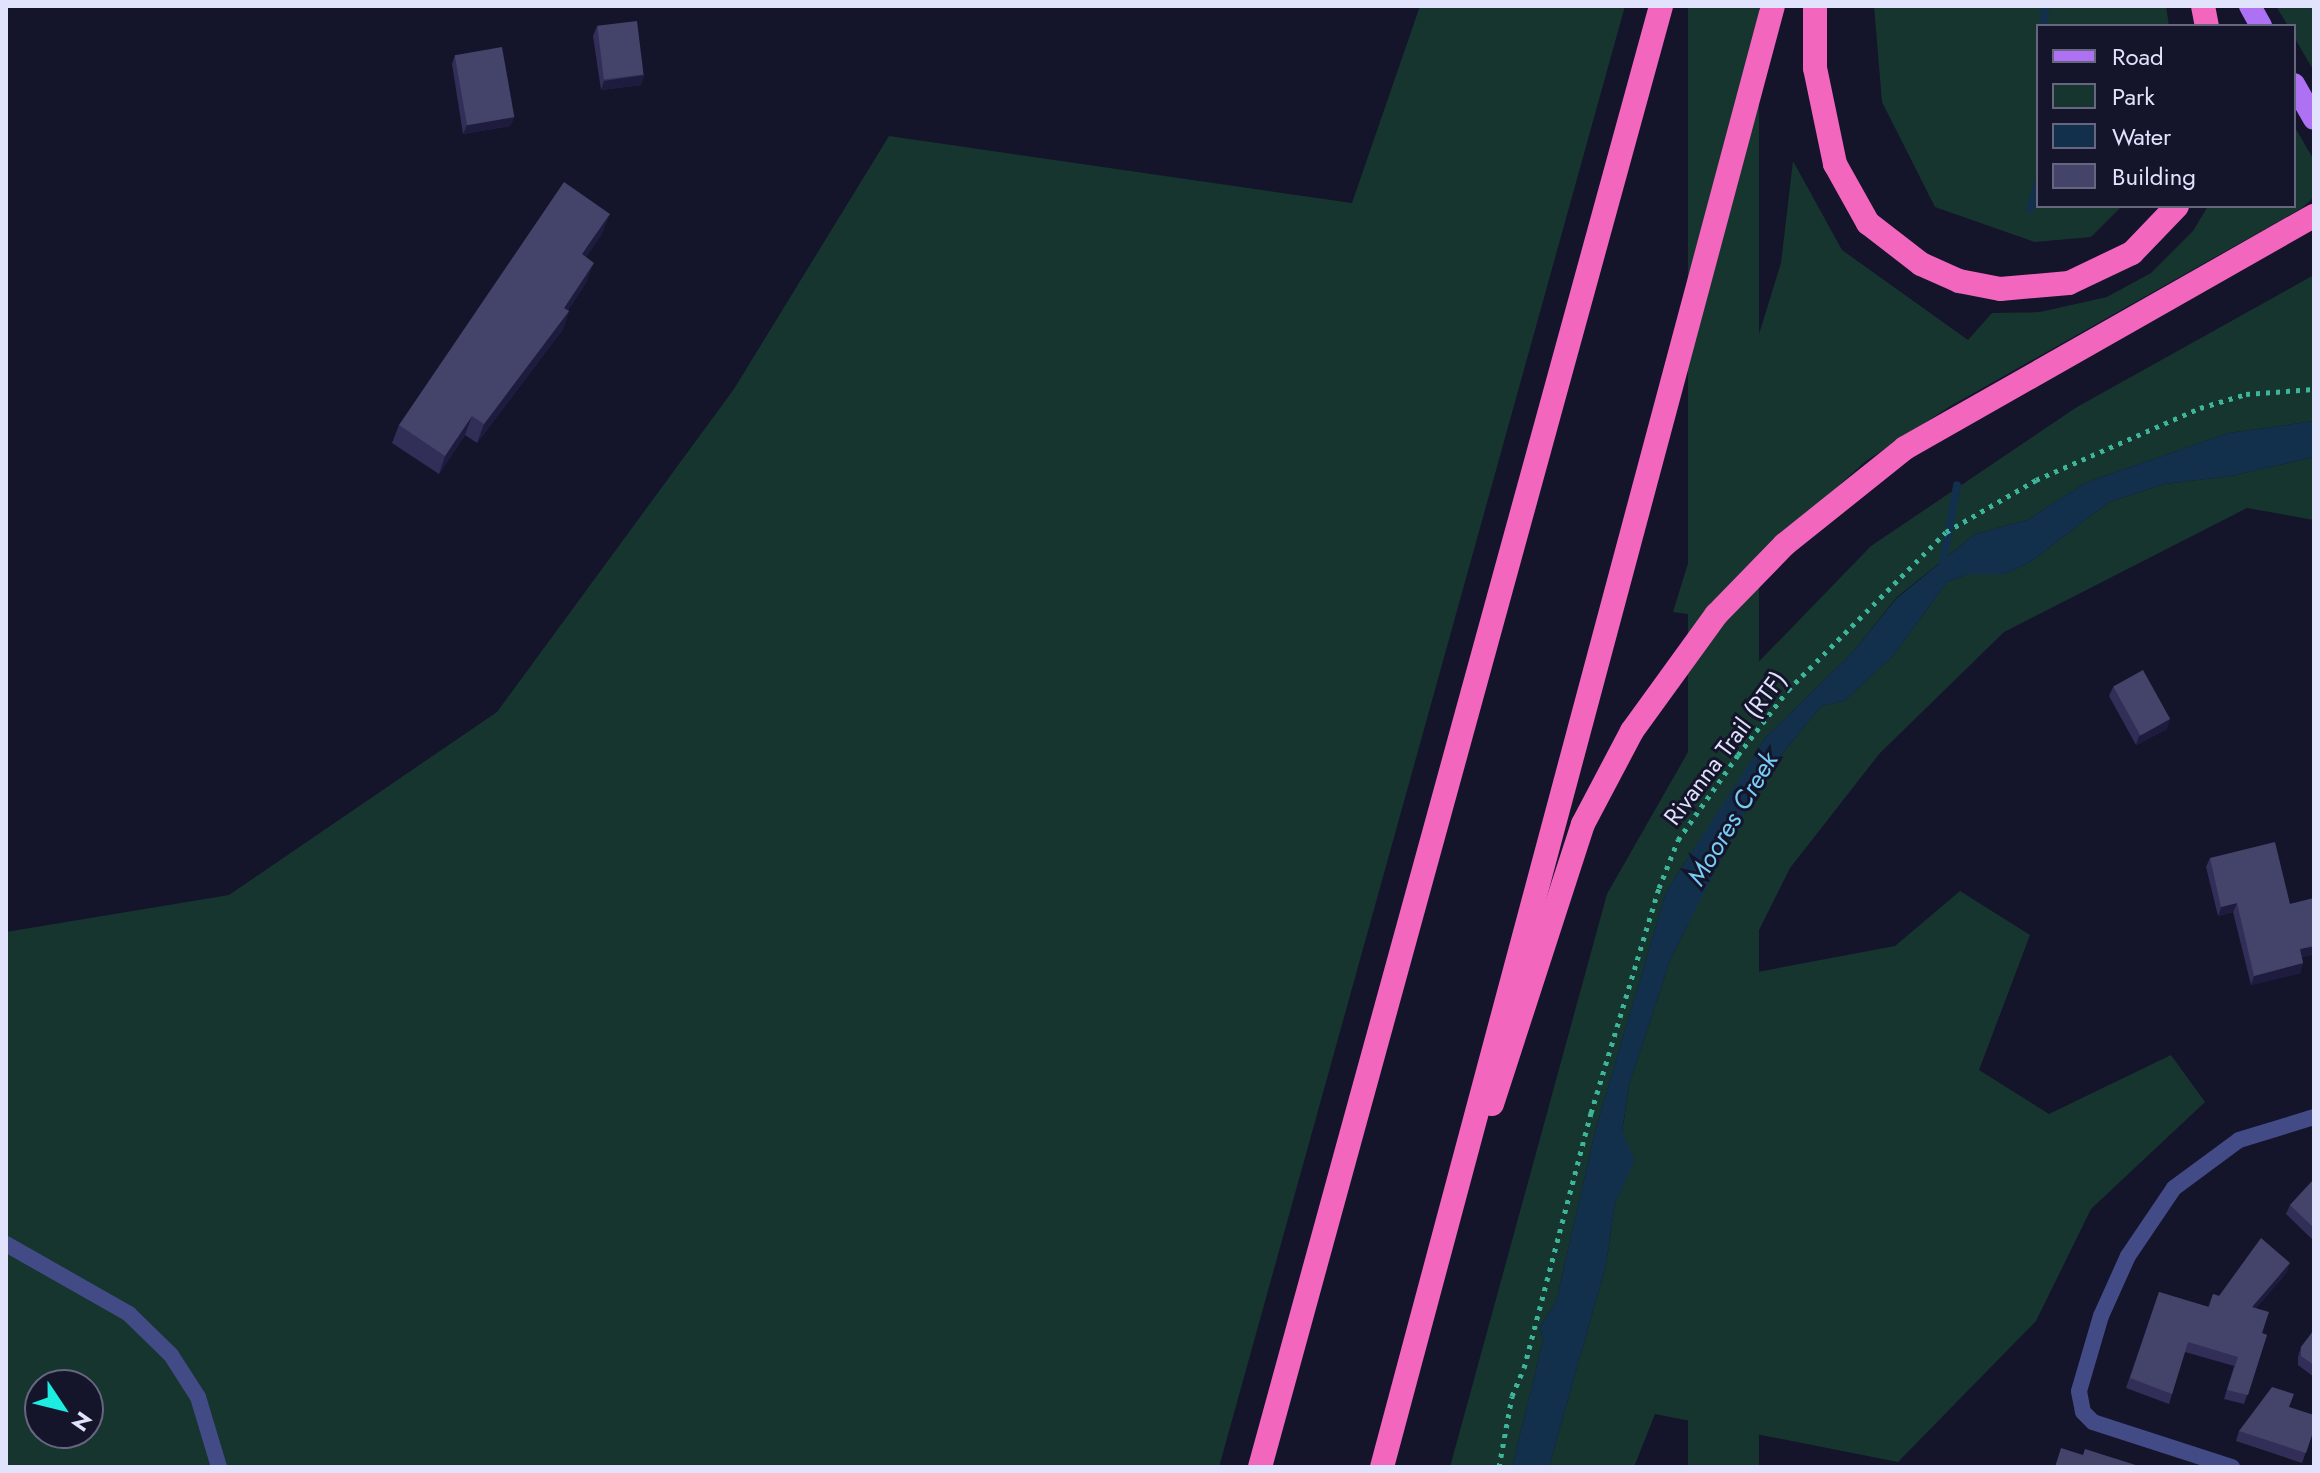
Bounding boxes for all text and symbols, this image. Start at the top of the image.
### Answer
legend [2036,24,2296,208]
text: Road [2112,39,2164,74]
text: Park [2112,79,2155,114]
text: Water [2112,119,2171,154]
text: Building [2112,159,2196,194]
street label: Rivanna Trail (RTF) [1658,665,1792,831]
water label: Moores Creek [1681,747,1785,891]
north arrow [24,1369,104,1449]
text: N [64,1405,100,1438]

